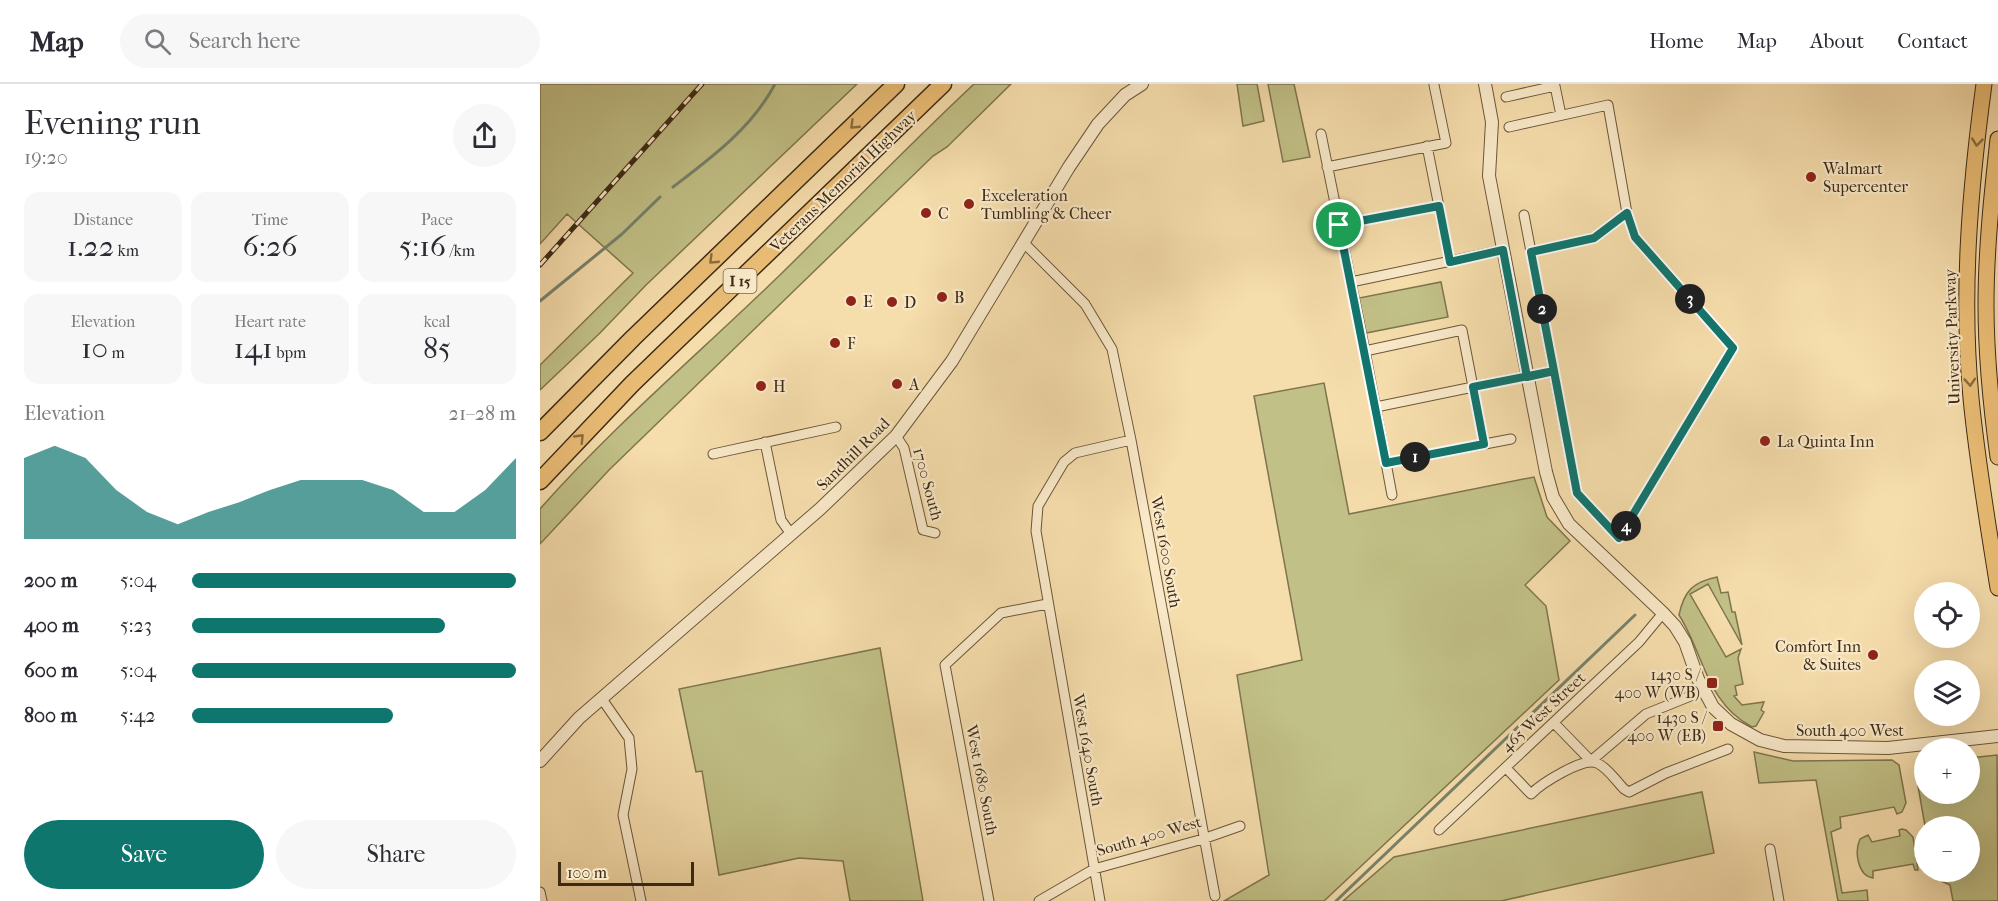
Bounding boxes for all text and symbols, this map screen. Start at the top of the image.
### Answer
search box [120,14,540,68]
text: Map [30,25,84,58]
icon: search [141,25,174,58]
text: Search here [189,28,300,54]
text: Home [1649,29,1704,53]
text: Map [1737,29,1777,53]
text: About [1810,29,1864,53]
text: Contact [1897,29,1968,53]
text: Evening run [24,104,201,143]
button: share [453,104,516,167]
street label: Veterans Memorial Highway [765,106,921,257]
one-way arrow [850,117,861,128]
one-way arrow [1971,137,1984,147]
text: 19:20 [24,146,68,169]
place label: Walmart Supercenter [1822,159,1908,196]
marker: Walmart Supercenter [1804,170,1818,184]
place label: Exceleration Tumbling & Cheer [981,186,1111,223]
marker: Exceleration Tumbling & Cheer [962,197,976,211]
pin [1313,199,1364,250]
place label: C [938,204,949,223]
marker: C [919,206,933,220]
icon: arrive [1322,208,1355,241]
text: Distance [73,210,133,229]
text: Time [252,210,288,229]
text: Pace [421,210,453,229]
text: 1.22 [67,229,114,264]
text: 6:26 [242,229,298,264]
text: 5:16 [399,229,446,264]
text: km [114,241,139,260]
text: /km [446,241,475,260]
one-way arrow [710,253,720,264]
street label: University Parkway [1940,268,1964,405]
road number: I 15 [724,269,756,293]
pin: 3 [1675,284,1705,314]
place label: B [954,288,964,307]
text: 3 [1687,289,1693,308]
marker: B [935,290,949,304]
place label: E [863,292,873,311]
place label: D [904,293,916,312]
marker: E [844,294,858,308]
pin: 2 [1527,294,1557,324]
marker: D [885,295,899,309]
text: 2 [1538,299,1546,318]
text: Elevation [71,312,135,331]
text: Heart rate [234,312,306,331]
text: kcal [424,312,450,331]
text: 10 [81,331,108,366]
text: 141 [234,331,273,366]
text: 85 [423,331,451,366]
place label: F [847,334,856,353]
marker: F [828,336,842,350]
text: m [108,343,125,362]
text: bpm [273,343,306,362]
place label: A [908,375,920,394]
place label: H [773,377,786,396]
marker: A [890,377,904,391]
one-way arrow [1963,378,1976,387]
marker: H [754,379,768,393]
text: Elevation [24,402,105,425]
text: 21–28 m [449,402,516,425]
street label: Sandhill Road [813,413,894,494]
place label: La Quinta Inn [1777,432,1875,451]
marker: La Quinta Inn [1758,434,1772,448]
one-way arrow [573,435,584,445]
pin: 1 [1400,442,1430,472]
street label: 1700 South [909,446,947,522]
text: 1 [1412,447,1418,466]
street label: West 1600 South [1147,494,1185,609]
pin: 4 [1611,511,1641,541]
text: 4 [1621,516,1631,535]
text: 200 m [24,569,77,592]
text: 5:04 [120,569,156,592]
map controls [1914,582,1980,882]
button: locate [1914,582,1980,648]
text: 400 m [24,614,79,637]
text: 5:23 [120,614,152,637]
place label: Comfort Inn & Suites [1775,637,1862,674]
marker: Comfort Inn & Suites [1866,648,1880,662]
text: 600 m [24,659,78,682]
text: 5:04 [120,659,156,682]
button: layers [1914,660,1980,726]
place label: 1430 S / 400 W (WB) [1615,665,1702,702]
street label: 465 West Street [1497,668,1589,756]
marker: 1430 S / 400 W (WB) [1705,676,1719,690]
street label: West 1640 South [1069,691,1107,808]
text: 800 m [24,704,77,727]
text: 5:42 [120,704,156,727]
place label: 1430 S / 400 W (EB) [1627,708,1708,745]
marker: 1430 S / 400 W (EB) [1711,719,1725,733]
street label: South 400 West [1796,721,1904,740]
street label: West 1680 South [962,722,1002,837]
button: + [1914,738,1980,804]
street label: South 400 West [1094,812,1204,860]
button: − [1914,816,1980,882]
button: Save [24,820,264,889]
button: Share [276,820,516,889]
scale bar [558,859,694,886]
text: 100 m [567,863,607,882]

